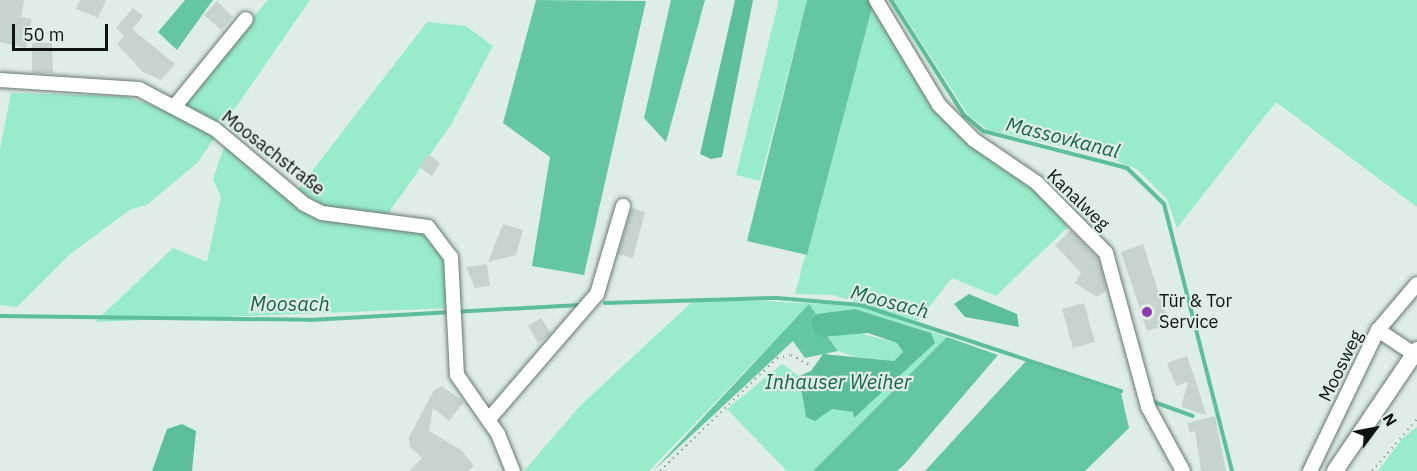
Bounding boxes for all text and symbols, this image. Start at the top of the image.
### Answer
scale bar [15,12,111,50]
text: 50 m [23,23,65,46]
street label: Moosachstraße [217,106,329,200]
water label: Massovkanal [1004,111,1122,163]
street label: Kanalweg [1042,165,1114,235]
water label: Moosach [848,279,932,323]
water label: Moosach [250,291,330,315]
place label: Tür & Tor Service [1159,291,1232,334]
marker: Tür & Tor Service [1140,305,1154,319]
street label: Moosweg [1315,327,1367,405]
water label: Inhauser Weiher [765,369,911,393]
north arrow [1345,399,1405,459]
text: N [1379,409,1402,430]

